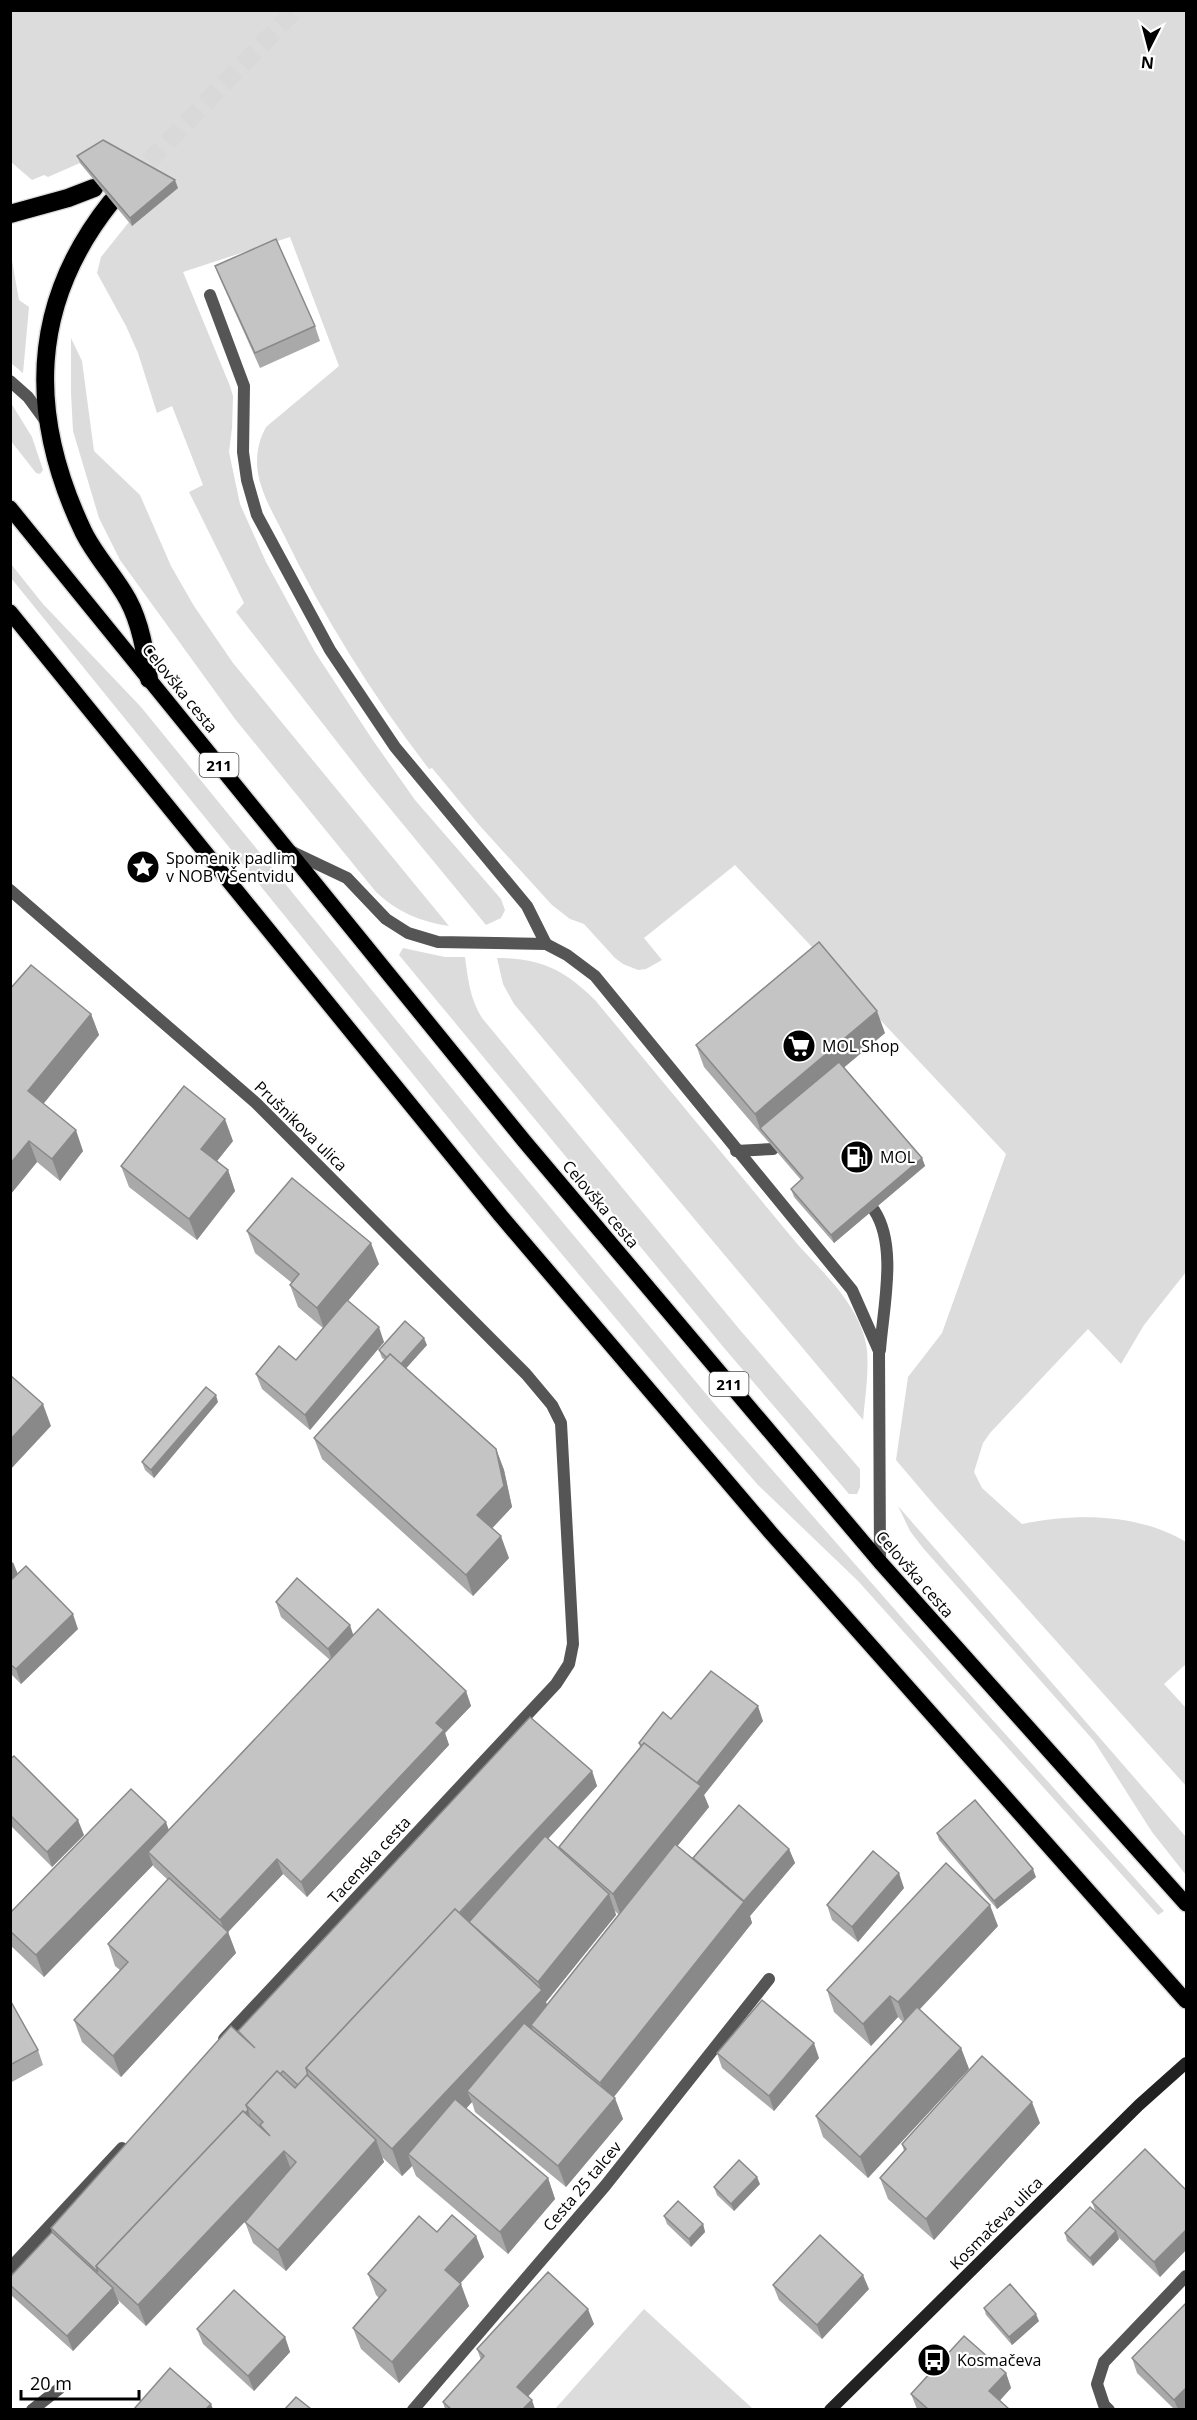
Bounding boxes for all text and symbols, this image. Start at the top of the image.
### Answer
north arrow [1119,18,1179,78]
text: N [1140,51,1155,75]
street label: Celovška cesta [137,639,223,737]
road number: 211 [200,753,238,777]
place label: Spomenik padlim v NOB v Šentvidu [166,847,296,887]
place icon: Spomenik padlim v NOB v Šentvidu [125,849,161,885]
supermarket icon: MOL Shop [781,1028,817,1064]
place label: MOL Shop [822,1035,899,1057]
street label: Prušnikova ulica [250,1076,352,1176]
fuel station icon: MOL [839,1139,875,1175]
place label: MOL [880,1146,915,1168]
street label: Celovška cesta [558,1155,644,1253]
road number: 211 [710,1372,748,1396]
street label: Celovška cesta [871,1526,959,1622]
street label: Tacenska cesta [323,1812,415,1908]
street label: Cesta 25 talcev [538,2136,626,2236]
street label: Kosmačeva ulica [945,2172,1047,2274]
bus stop icon: Kosmačeva [916,2342,952,2378]
place label: Kosmačeva [957,2349,1041,2371]
scale bar [21,2363,140,2401]
text: 20 m [30,2371,72,2395]

